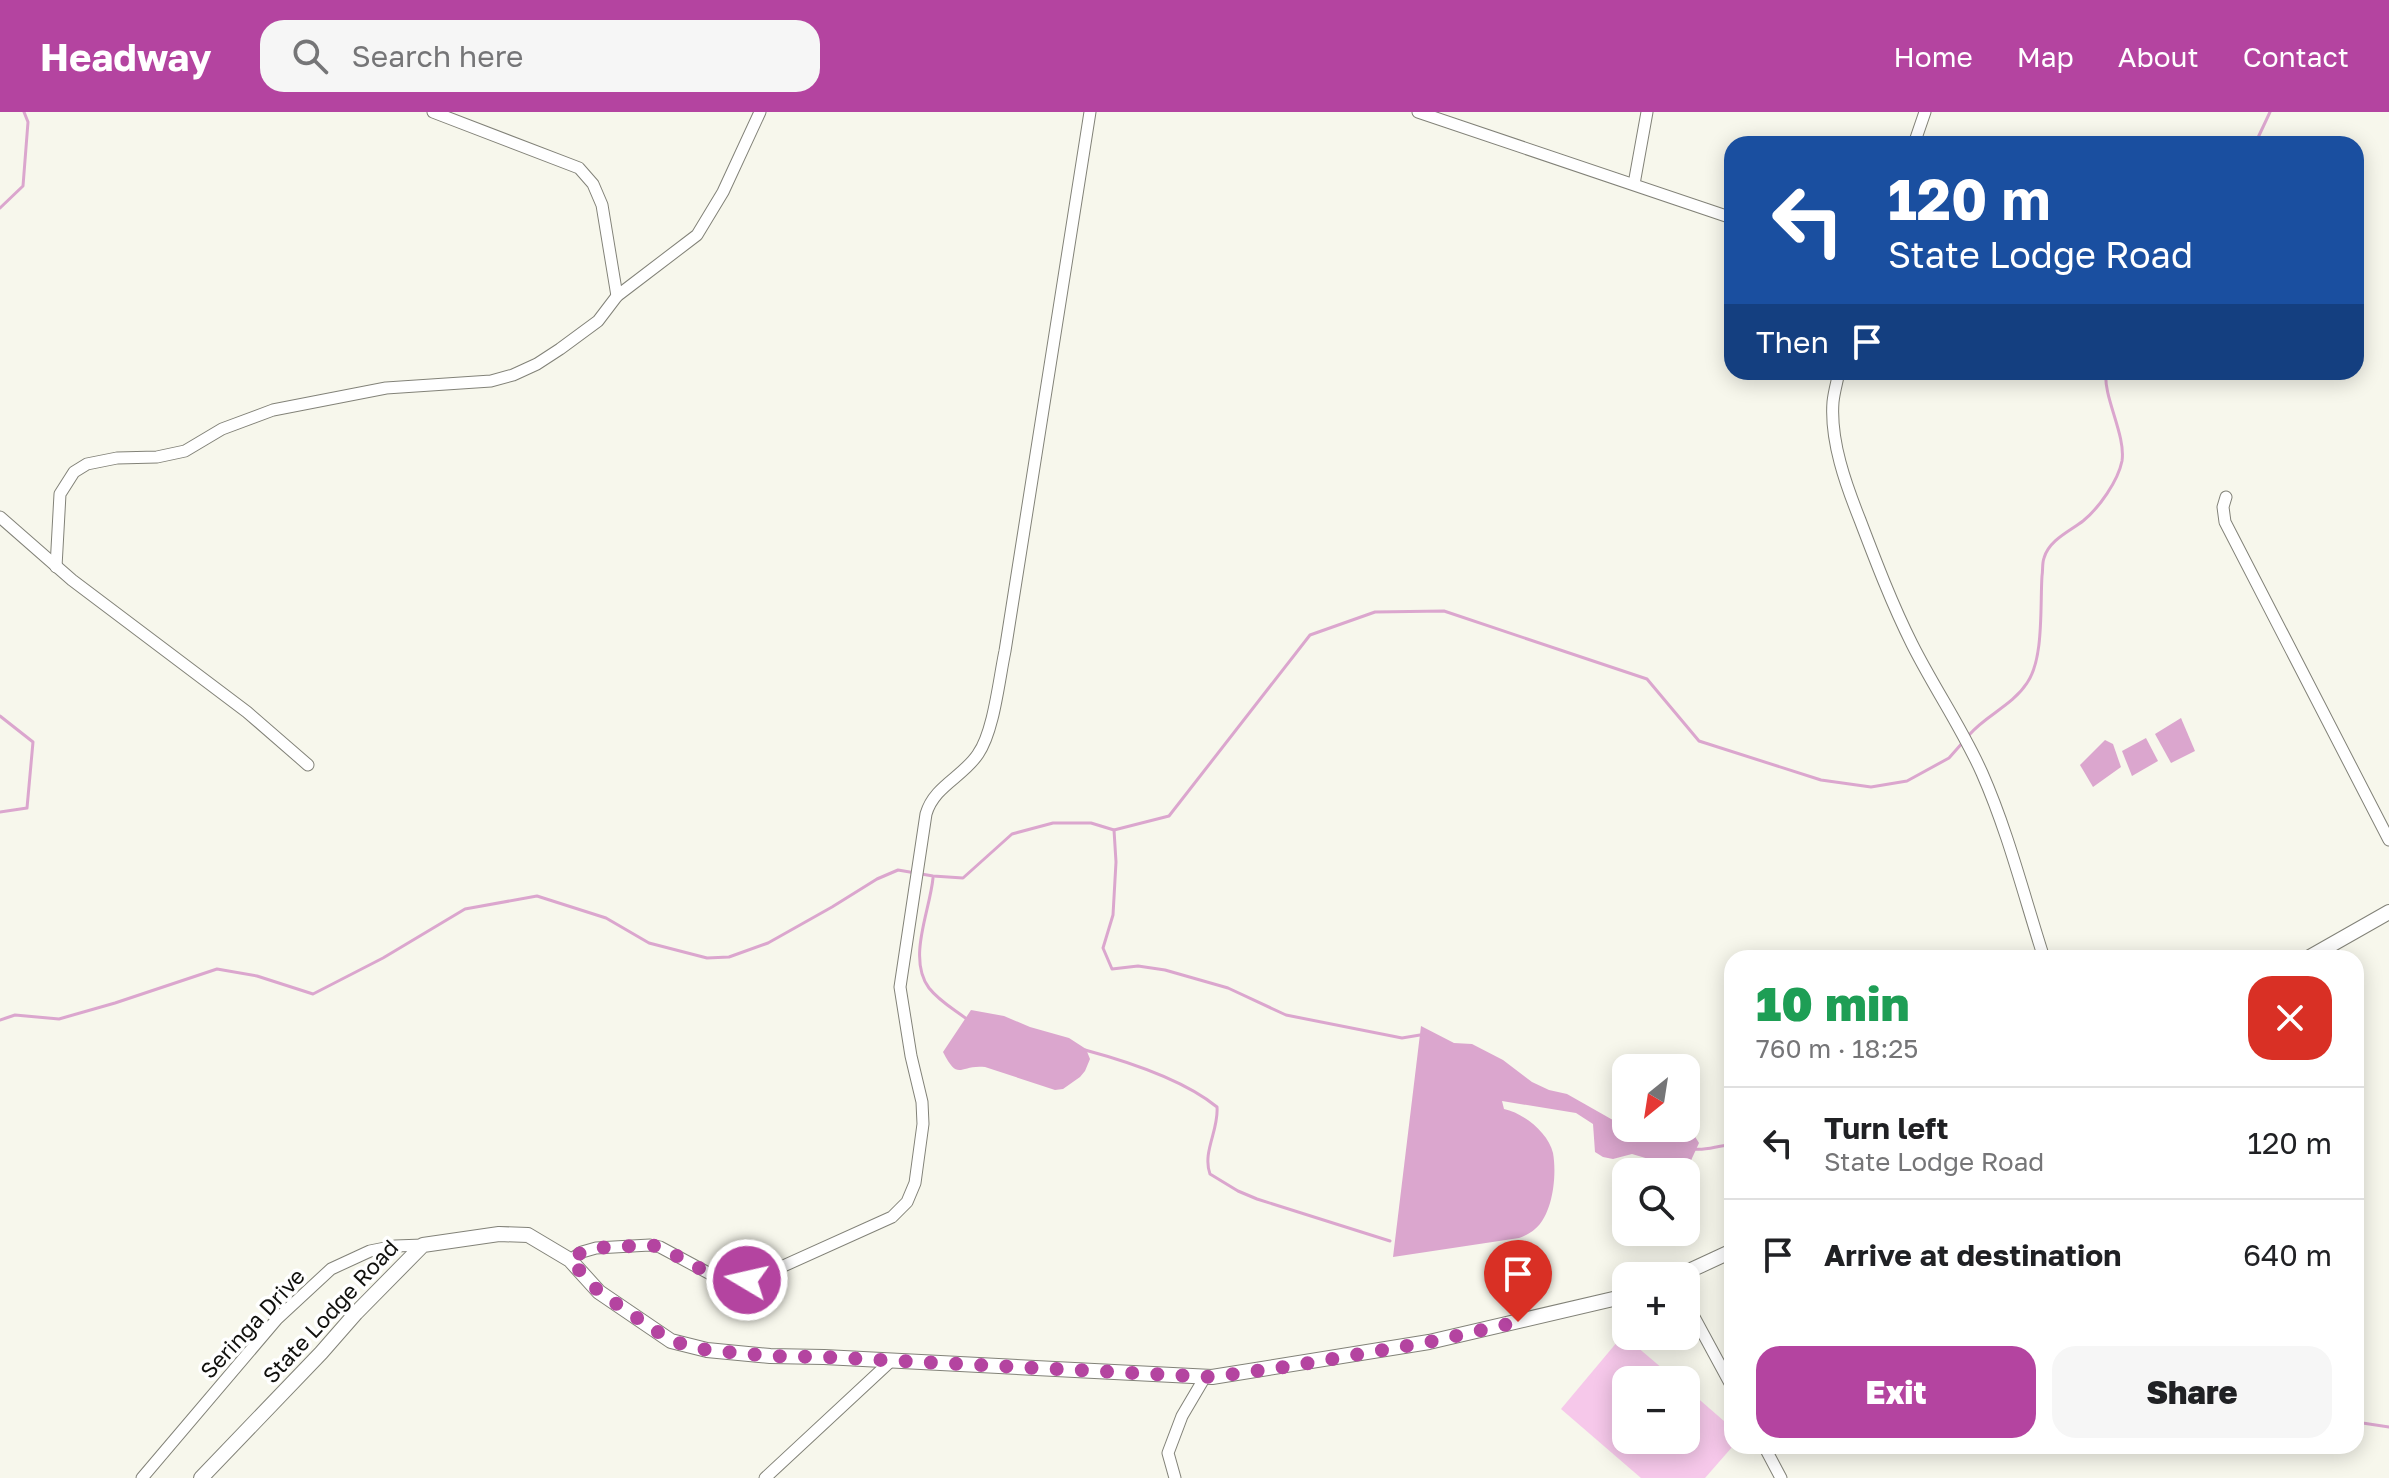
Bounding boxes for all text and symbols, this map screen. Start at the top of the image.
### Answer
search box [260,20,820,92]
text: Headway [40,34,212,79]
icon: search [288,34,332,78]
text: Search here [352,38,523,74]
text: Home [1894,40,1973,73]
text: Map [2017,40,2074,73]
text: About [2118,40,2199,73]
text: Contact [2243,40,2349,73]
text: 120 m [1888,165,2050,232]
icon: left [1756,168,1860,272]
text: State Lodge Road [1888,233,2193,276]
icon: arrive [1845,320,1889,364]
text: Then [1756,324,1829,360]
text: 10 min [1756,974,1910,1032]
button: close [2248,976,2332,1060]
text: 760 m · 18:25 [1756,1033,1918,1064]
north arrow [1612,1054,1700,1142]
map controls [1612,1054,1700,1454]
text: Turn left [1824,1110,1949,1146]
icon: left [1756,1121,1800,1165]
text: 120 m [2247,1125,2332,1161]
text: State Lodge Road [1824,1146,2044,1177]
button: search [1612,1158,1700,1246]
icon: arrive [1756,1233,1800,1277]
street label: State Lodge Road [257,1234,403,1388]
text: Arrive at destination [1824,1237,2121,1273]
text: 640 m [2243,1237,2332,1273]
position arrow [705,1238,789,1322]
pin [1484,1240,1552,1322]
icon: arrive [1496,1252,1540,1296]
street label: Seringa Drive [194,1262,310,1384]
button: + [1612,1262,1700,1350]
button: Exit [1756,1346,2036,1438]
button: Share [2052,1346,2332,1438]
button: − [1612,1366,1700,1454]

